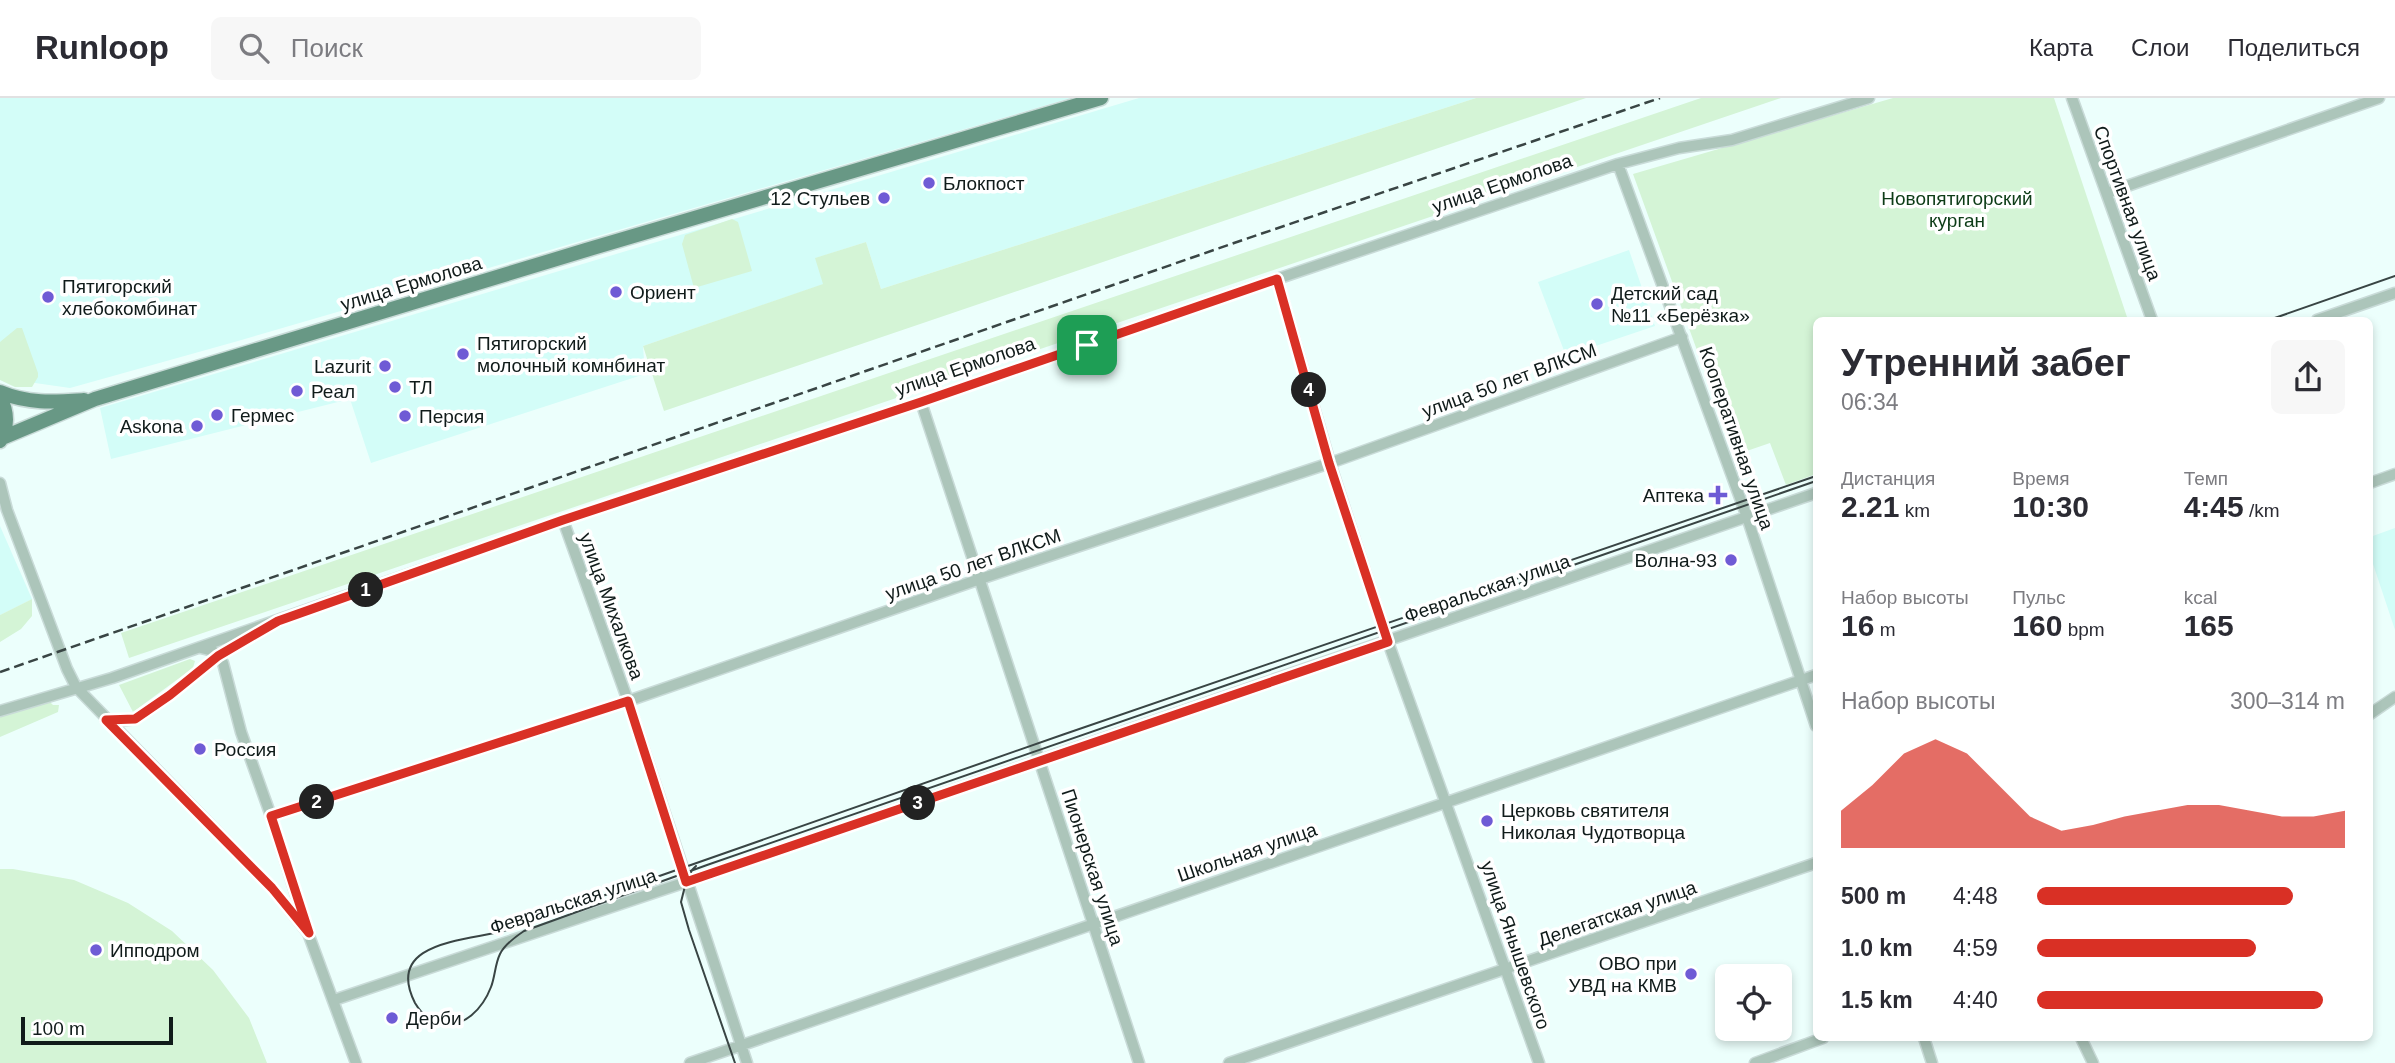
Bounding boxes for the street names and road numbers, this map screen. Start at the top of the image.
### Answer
street label: Спортивная улица [2090,123,2165,284]
street label: улица Ермолова [1430,150,1575,217]
street label: улица Ермолова [338,252,485,315]
street label: улица Ермолова [893,333,1038,400]
street label: улица 50 лет ВЛКСМ [1419,339,1599,422]
street label: Кооперативная улица [1695,344,1778,533]
street label: улица 50 лет ВЛКСМ [883,525,1064,604]
street label: улица Михалкова [575,530,648,683]
street label: Февральская улица [1402,550,1573,627]
street label: Пионерская улица [1057,786,1128,948]
street label: Школьная улица [1175,819,1320,886]
street label: улица Янышевского [1477,858,1554,1032]
street label: Февральская улица [487,865,659,938]
street label: Делегатская улица [1535,876,1700,950]

